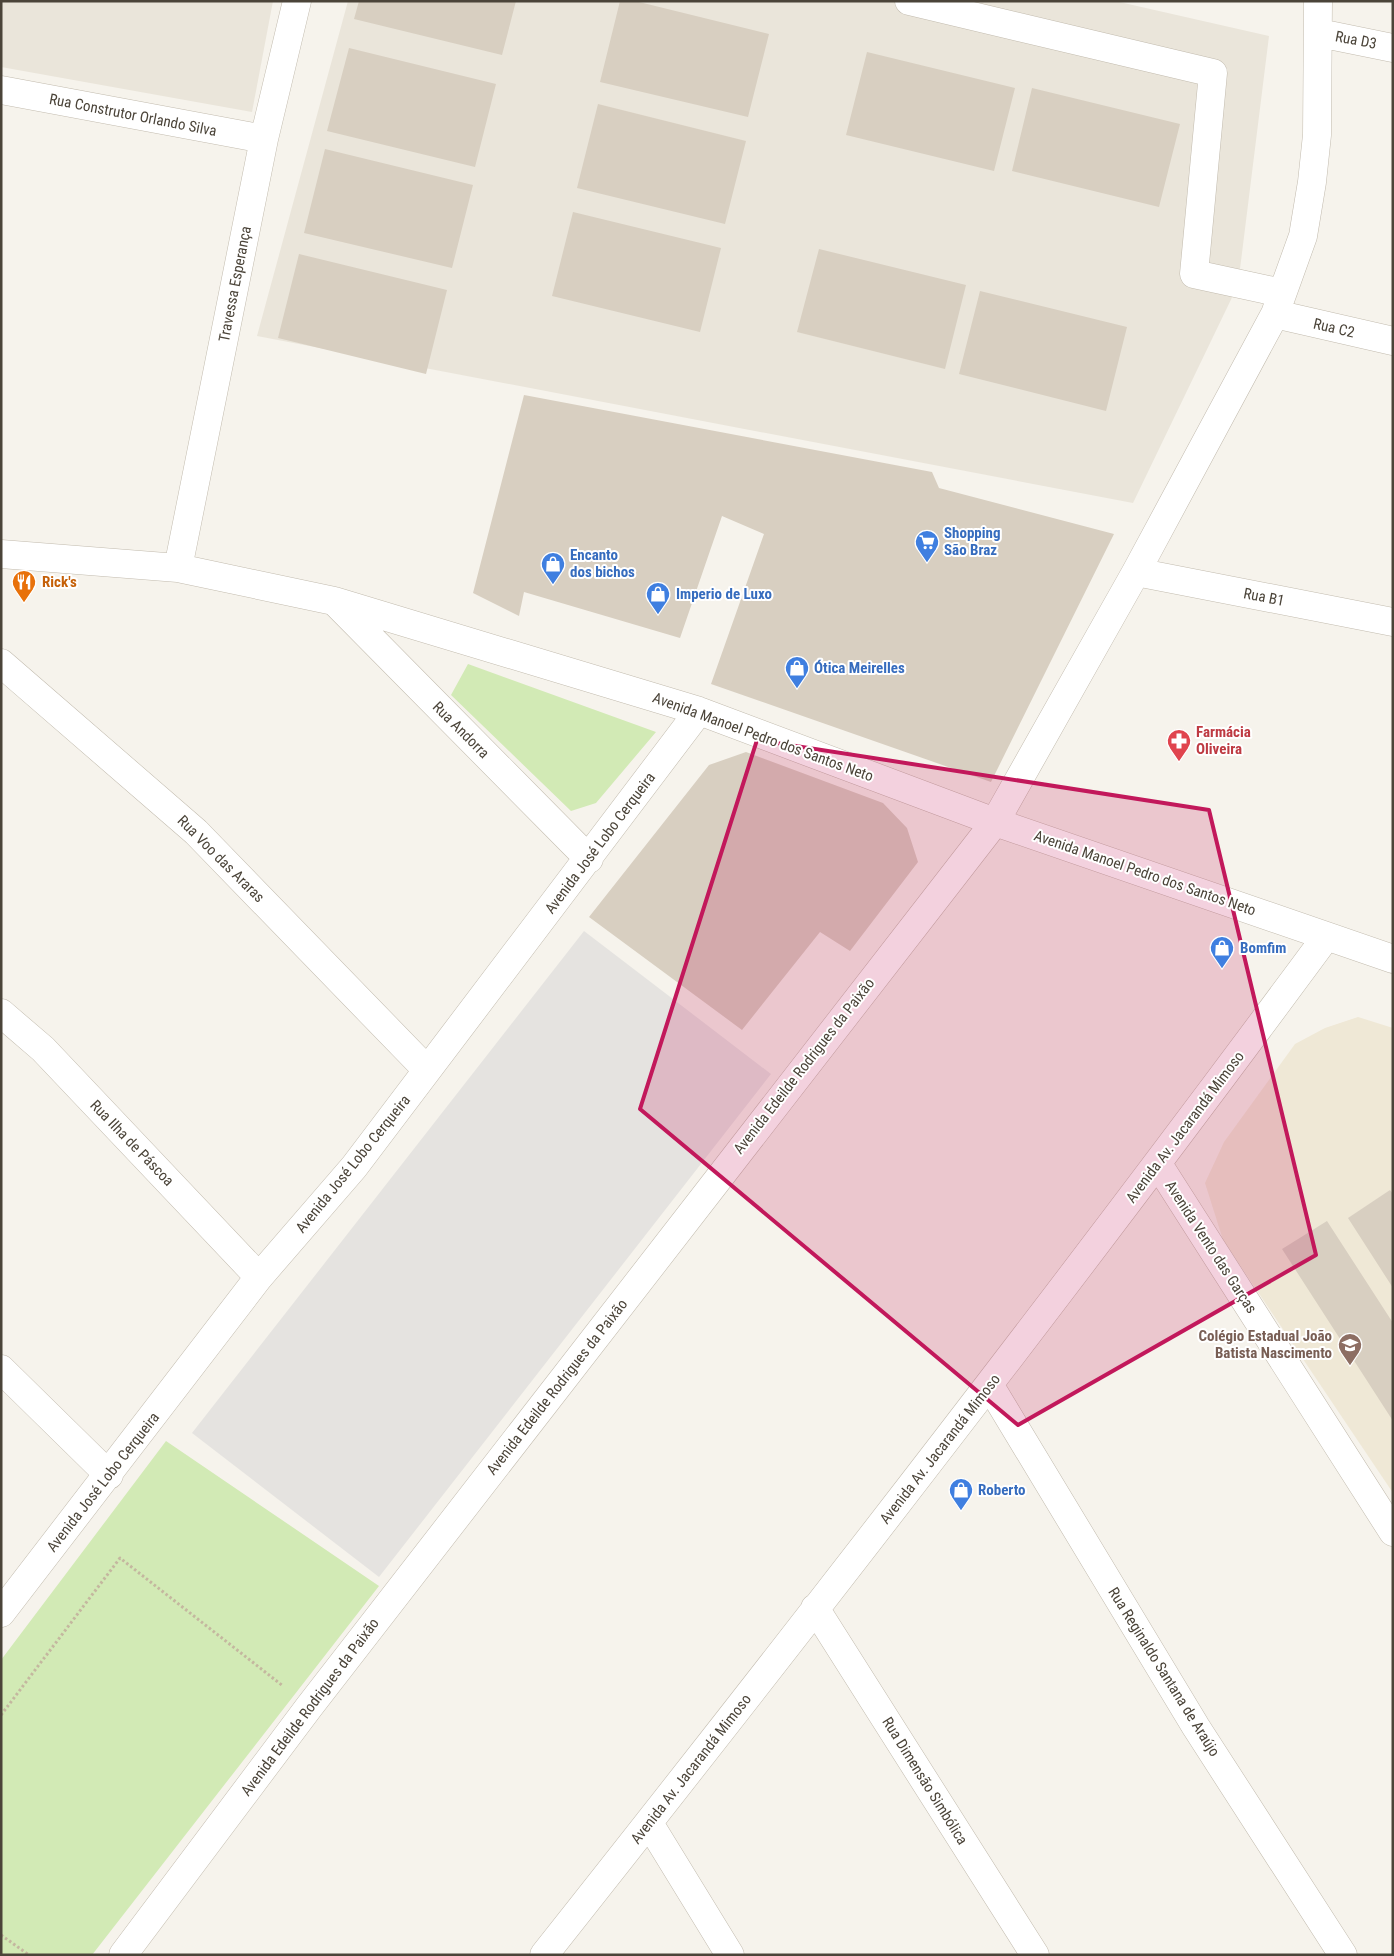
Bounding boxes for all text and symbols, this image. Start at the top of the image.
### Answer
street label: Rua D3 [1334,27,1378,53]
street label: Rua Construtor Orlando Silva [48,90,218,140]
street label: Travessa Esperança [215,224,255,344]
street label: Rua C2 [1312,315,1356,341]
place label: Shopping São Braz [944,524,1001,559]
supermarket icon: Shopping São Braz [914,529,940,563]
place label: Encanto dos bichos [570,546,635,581]
shop icon: Encanto dos bichos [540,551,566,585]
restaurant icon: Rick's [11,569,37,603]
place label: Rick's [42,573,77,591]
shop icon: Imperio de Luxo [645,581,671,615]
street label: Rua B1 [1242,584,1286,610]
place label: Imperio de Luxo [676,585,772,603]
shop icon: Ótica Meirelles [784,655,810,689]
place label: Ótica Meirelles [814,659,905,677]
street label: Avenida Manoel Pedro dos Santos Neto [650,689,876,785]
street label: Rua Andorra [429,698,493,762]
place label: Farmácia Oliveira [1196,723,1251,758]
pharmacy icon: Farmácia Oliveira [1166,728,1192,762]
street label: Avenida José Lobo Cerqueira [541,769,659,917]
street label: Rua Voo das Araras [174,812,268,906]
street label: Avenida Manoel Pedro dos Santos Neto [1032,826,1258,920]
shop icon: Bomfim [1209,935,1235,969]
place label: Bomfim [1240,939,1286,957]
street label: Avenida Edeilde Rodrigues da Paixão [730,975,878,1157]
street label: Avenida Av. Jacarandá Mimoso [1122,1048,1248,1206]
street label: Avenida José Lobo Cerqueira [292,1091,414,1237]
street label: Rua Ilha de Páscoa [86,1096,178,1190]
street label: Avenida Vento das Garças [1161,1177,1261,1317]
street label: Avenida Edeilde Rodrigues da Paixão [483,1296,631,1478]
place label: Colégio Estadual João Batista Nascimento [1198,1327,1332,1362]
school or university icon: Colégio Estadual João Batista Nascimento [1337,1332,1363,1366]
street label: Avenida Av. Jacarandá Mimoso [876,1371,1004,1527]
street label: Avenida José Lobo Cerqueira [43,1409,163,1555]
shop icon: Roberto [948,1477,974,1511]
place label: Roberto [978,1481,1026,1499]
street label: Rua Reginaldo Santana de Araújo [1104,1584,1224,1760]
street label: Avenida Edeilde Rodrigues da Paixão [237,1614,383,1800]
street label: Avenida Av. Jacarandá Mimoso [627,1691,755,1847]
street label: Rua Dimensão Simbólica [878,1714,972,1848]

